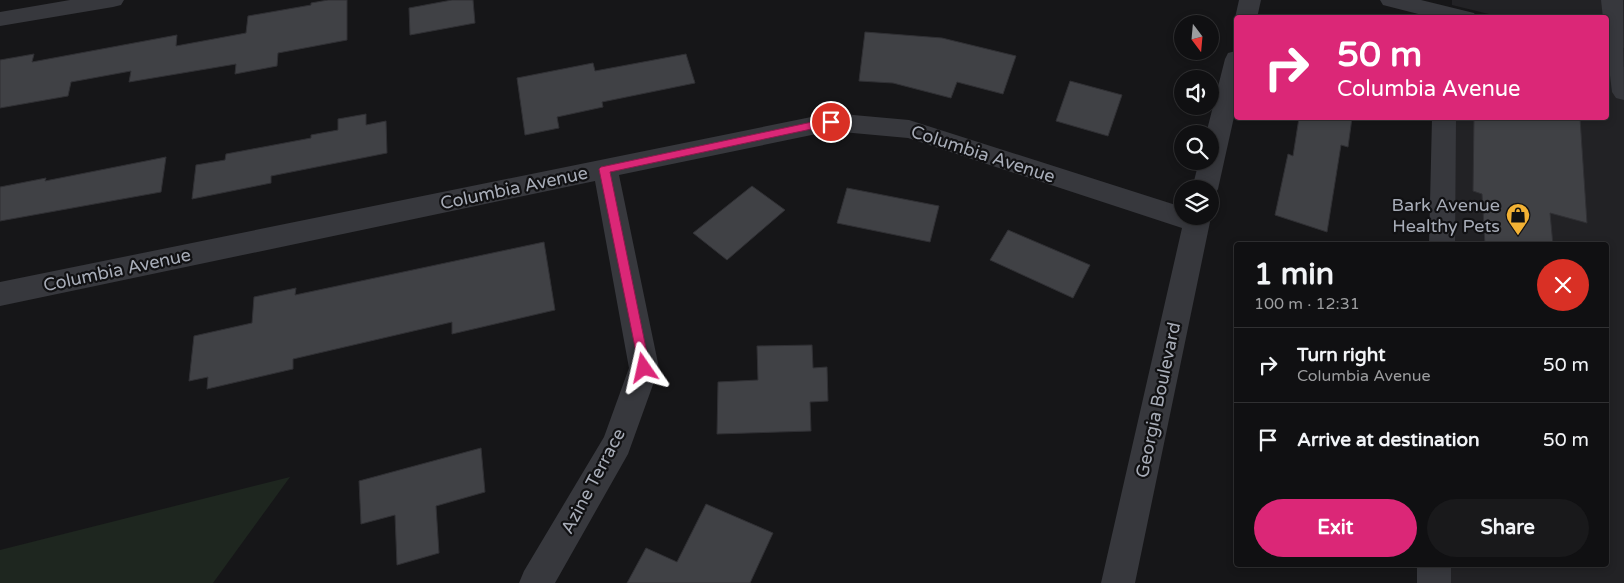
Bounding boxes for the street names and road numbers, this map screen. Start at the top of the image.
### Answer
street label: Columbia Avenue [908,120,1058,188]
street label: Columbia Avenue [438,162,590,214]
street label: Columbia Avenue [41,244,193,296]
street label: Georgia Boulevard [1131,320,1185,480]
street label: Azine Terrace [556,424,630,538]

